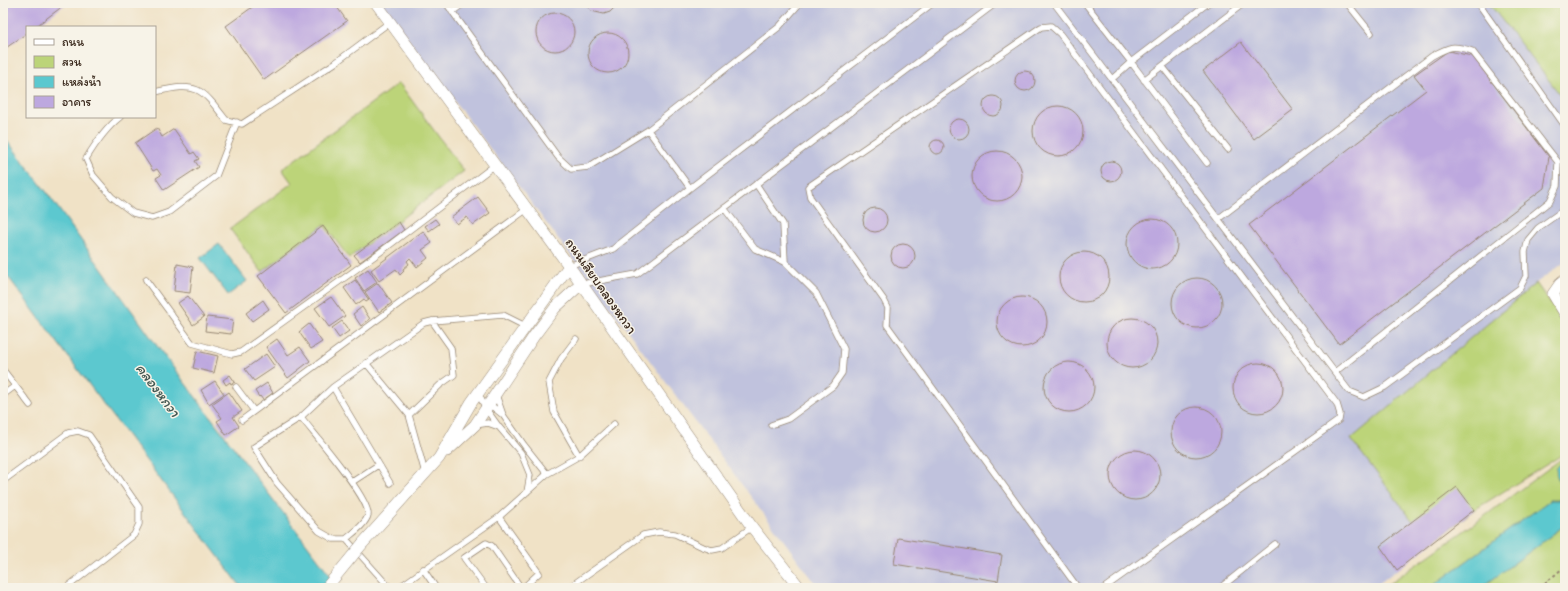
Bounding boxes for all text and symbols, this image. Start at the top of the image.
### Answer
legend [26,26,156,118]
text: ถนน [62,35,84,49]
text: สวน [62,55,82,69]
text: แหล่งน้ำ [62,75,101,89]
text: อาคาร [62,95,92,109]
street label: ถนนเลียบคลองหกวา [562,235,640,337]
water label: คลองหกวา [132,359,185,421]

